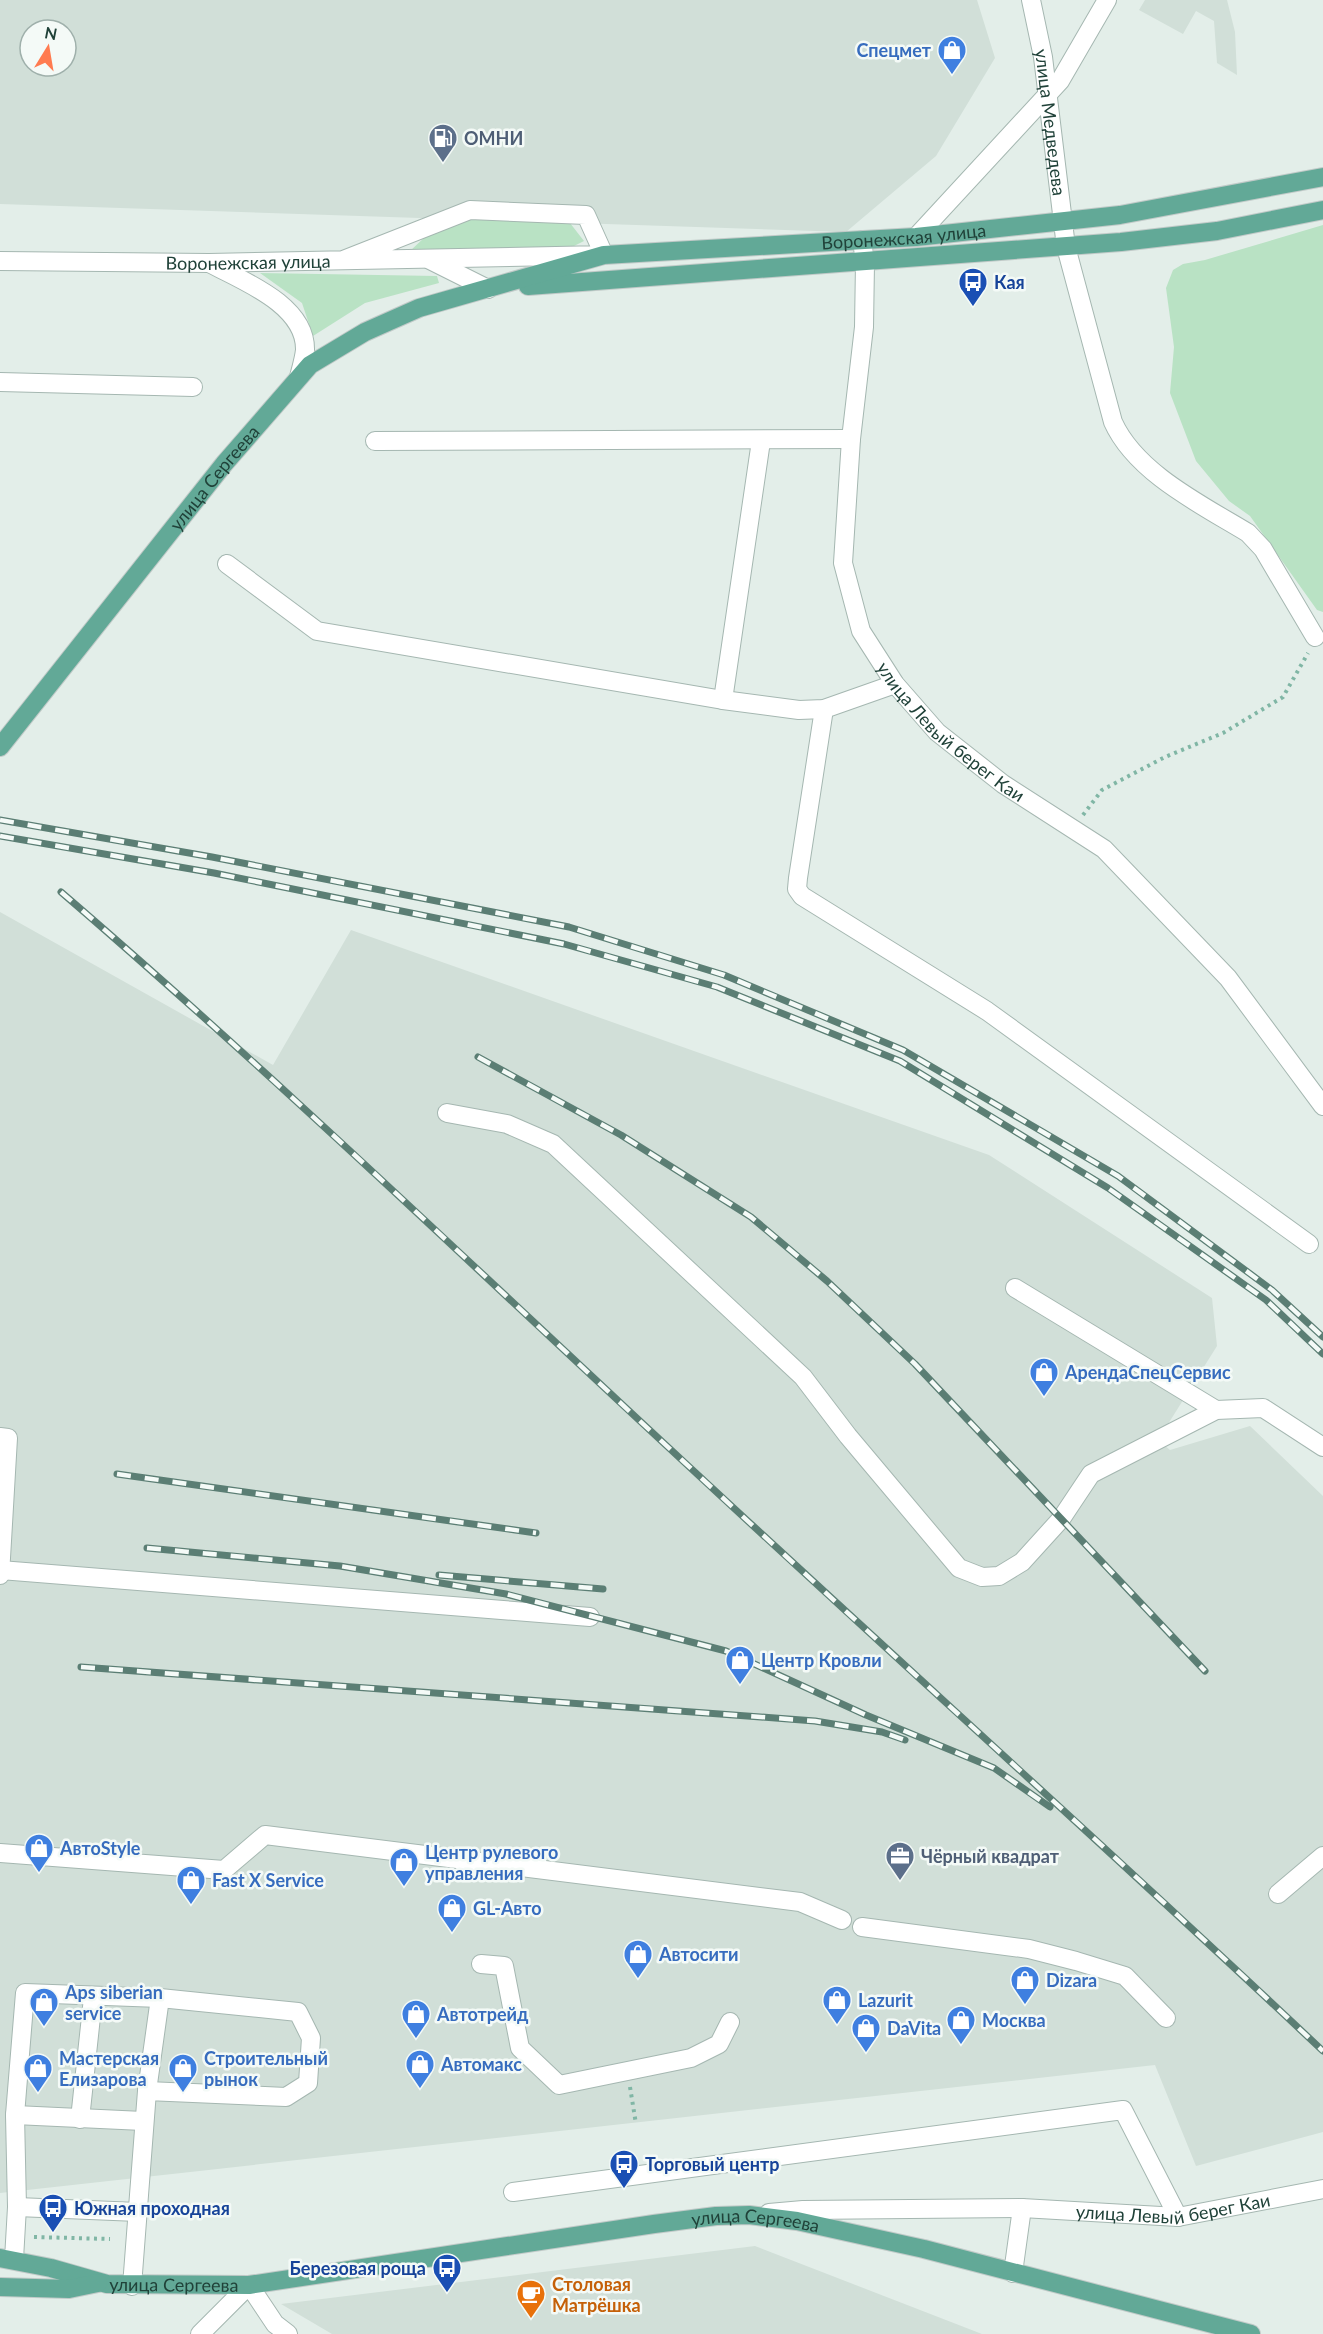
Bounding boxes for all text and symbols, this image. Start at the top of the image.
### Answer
north arrow [18,18,78,78]
text: N [43,22,59,43]
shop icon: Спецмет [936,34,968,76]
place label: Спецмет [856,39,932,61]
street label: улица Медведева [1031,47,1071,197]
fuel station icon: ОМНИ [427,122,459,164]
place label: ОМНИ [464,127,523,149]
street label: Воронежская улица [821,219,987,253]
street label: Воронежская улица [165,250,331,274]
bus stop icon: Кая [957,266,989,308]
place label: Кая [994,271,1025,293]
street label: улица Сергеева [165,421,264,535]
street label: улица Левый берег Каи [873,657,1029,806]
shop icon: АрендаСпецСервис [1028,1356,1060,1398]
place label: АрендаСпецСервис [1064,1361,1231,1383]
shop icon: Центр Кровли [724,1644,756,1686]
place label: Центр Кровли [761,1649,882,1671]
shop icon: АвтоStyle [23,1832,55,1874]
place label: АвтоStyle [59,1837,141,1859]
office icon: Чёрный квадрат [884,1840,916,1882]
place label: Центр рулевого управления [425,1841,558,1884]
place label: Чёрный квадрат [921,1845,1060,1867]
shop icon: Центр рулевого управления [388,1846,420,1888]
shop icon: Fast X Service [175,1864,207,1906]
place label: Fast X Service [212,1869,324,1891]
shop icon: GL-Авто [436,1892,468,1934]
place label: GL-Авто [473,1897,542,1919]
shop icon: Автосити [622,1938,654,1980]
place label: Автосити [658,1943,739,1965]
shop icon: Dizara [1009,1964,1041,2006]
place label: Dizara [1046,1969,1097,1991]
place label: Aps siberian service [64,1981,163,2024]
shop icon: Lazurit [821,1984,853,2026]
shop icon: Aps siberian service [28,1986,60,2028]
place label: Lazurit [858,1989,913,2011]
shop icon: Автотрейд [400,1998,432,2040]
place label: Автотрейд [436,2003,529,2025]
shop icon: Москва [945,2004,977,2046]
place label: Москва [982,2009,1046,2031]
shop icon: DaVita [850,2012,882,2054]
place label: DaVita [887,2017,941,2039]
place label: Мастерская Елизарова [59,2047,159,2090]
place label: Строительный рынок [204,2047,328,2090]
shop icon: Автомакс [404,2048,436,2090]
shop icon: Мастерская Елизарова [22,2052,54,2094]
shop icon: Строительный рынок [167,2052,199,2094]
place label: Автомакс [440,2053,522,2075]
bus stop icon: Торговый центр [608,2148,640,2190]
place label: Торговый центр [645,2153,779,2175]
street label: улица Левый берег Каи [1075,2188,1272,2229]
bus stop icon: Южная проходная [37,2192,69,2234]
place label: Южная проходная [74,2197,230,2219]
street label: улица Сергеева [690,2204,822,2237]
bus stop icon: Березовая роща [431,2252,463,2294]
place label: Березовая роща [290,2257,426,2279]
street label: улица Сергеева [109,2273,238,2296]
place label: Столовая Матрёшка [552,2273,641,2316]
cafe icon: Столовая Матрёшка [515,2278,547,2320]

